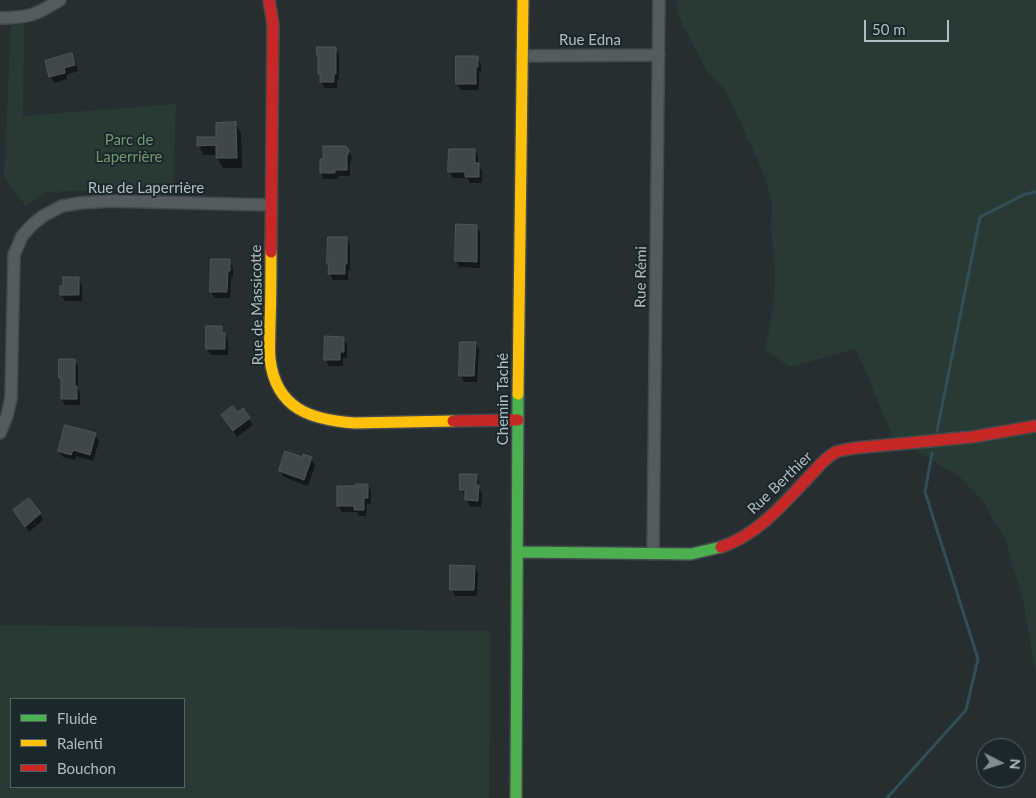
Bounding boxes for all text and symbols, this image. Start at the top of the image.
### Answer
scale bar [866,10,951,42]
text: 50 m [872,20,906,38]
street label: Rue Edna [559,31,621,49]
park label: Parc de Laperrière [96,131,162,166]
street label: Rue de Laperrière [88,179,204,197]
street label: Rue de Massicotte [247,245,267,365]
street label: Rue Rémi [631,246,651,308]
street label: Chemin Taché [494,353,512,445]
street label: Rue Berthier [744,448,816,518]
legend [10,698,185,788]
text: Fluide [57,709,97,727]
text: Ralenti [57,734,103,752]
north arrow [976,738,1026,788]
text: N [1007,758,1024,770]
text: Bouchon [57,759,116,777]

